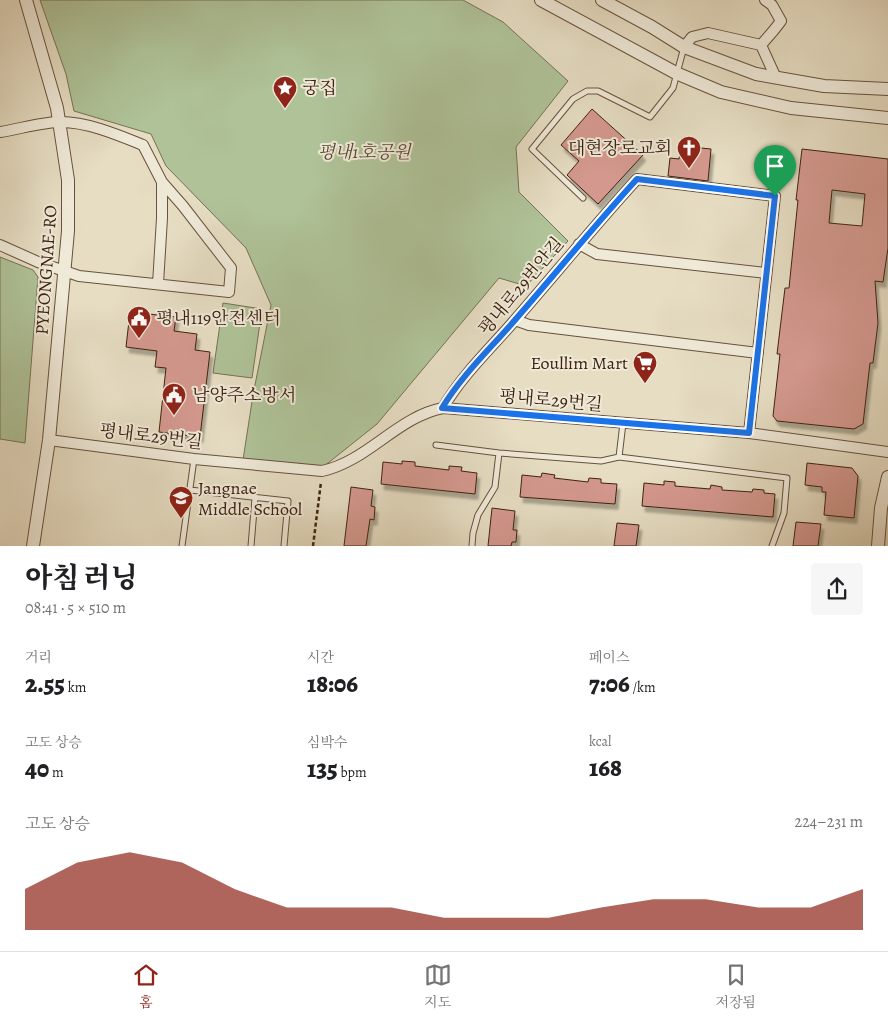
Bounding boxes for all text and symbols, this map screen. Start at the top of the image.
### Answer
place icon: 궁집 [272,75,298,109]
place label: 궁집 [302,76,337,100]
church icon: 대현장로교회 [676,135,702,169]
place label: 대현장로교회 [568,136,672,160]
park label: 평내1호공원 [317,140,412,164]
pin [754,145,796,196]
icon: arrive [761,152,789,180]
street label: PYEONGNAE-RO [29,204,63,336]
street label: 평내로29번안길 [473,232,569,340]
public building icon: 평내119안전센터 [126,305,152,339]
place label: 평내119안전센터 [156,306,281,330]
supermarket icon: Eoullim Mart [632,350,658,384]
place label: Eoullim Mart [530,351,628,375]
public building icon: 남양주소방서 [161,382,187,416]
place label: 남양주소방서 [192,383,296,407]
street label: 평내로29번길 [498,384,604,416]
street label: 평내로29번길 [98,418,204,454]
place label: Jangnae Middle School [198,476,303,521]
school or university icon: Jangnae Middle School [168,485,194,519]
text: 아침 러닝 [25,559,138,597]
button: share [811,563,863,615]
text: 08:41 · 5 × 510 m [25,597,126,619]
text: 거리 [25,648,52,667]
text: 시간 [307,648,334,667]
text: 페이스 [589,648,630,667]
text: 2.55 [25,667,65,701]
text: 18:06 [307,667,358,701]
text: 7:06 [589,667,630,701]
text: km [65,678,86,697]
text: /km [630,678,656,697]
text: kcal [589,732,611,751]
text: 고도 상승 [25,733,82,752]
text: 심박수 [307,733,348,752]
text: 168 [589,751,622,785]
text: 40 [25,752,49,786]
text: 135 [307,752,338,786]
text: m [49,763,64,782]
text: bpm [338,763,367,782]
text: 224–231 m [795,811,863,833]
text: 고도 상승 [25,813,90,835]
tab: 홈 [132,961,160,1012]
tab: 지도 [424,961,452,1012]
tab: 저장됨 [715,961,756,1012]

